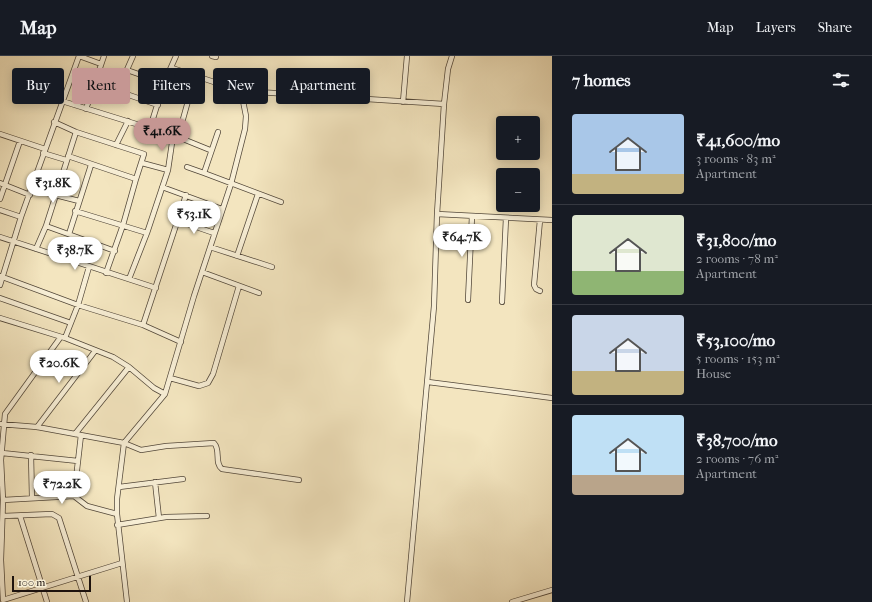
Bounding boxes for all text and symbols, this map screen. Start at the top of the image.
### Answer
text: Map [20,17,56,39]
text: Map [707,19,734,36]
text: Layers [756,19,796,36]
text: Share [818,19,852,36]
chip: Buy [12,68,64,104]
chip: Rent [72,68,130,104]
chip: Filters [138,68,205,104]
chip: New [213,68,268,104]
chip: Apartment [276,68,370,104]
icon: filters [830,69,852,91]
text: 7 homes [572,70,631,90]
map controls [496,116,540,212]
button: + [496,116,540,160]
pin: ₹41.6K [129,118,195,152]
text: ₹41.6K [143,123,181,138]
icon: home [604,130,652,178]
text: ₹41,600/mo [696,130,780,150]
text: 3 rooms · 83 m² [696,151,776,166]
text: Apartment [696,166,757,181]
button: − [496,168,540,212]
pin: ₹31.8K [20,170,86,204]
text: ₹31.8K [35,175,71,190]
pin: ₹53.1K [161,201,227,235]
text: ₹53.1K [177,206,211,221]
pin: ₹64.7K [429,224,495,258]
text: ₹64.7K [442,229,482,244]
text: ₹31,800/mo [696,230,776,250]
icon: home [604,231,652,279]
pin: ₹38.7K [42,237,108,271]
text: ₹38.7K [57,242,93,257]
text: 2 rooms · 78 m² [696,251,778,266]
text: Apartment [696,266,757,281]
text: ₹53,100/mo [696,330,775,350]
icon: home [604,331,652,379]
pin: ₹20.6K [26,350,92,384]
text: 5 rooms · 153 m² [696,351,780,366]
text: ₹20.6K [39,355,79,370]
text: House [696,366,731,381]
text: ₹38,700/mo [696,430,778,450]
icon: home [604,431,652,479]
text: 2 rooms · 76 m² [696,451,778,466]
text: Apartment [696,466,757,481]
pin: ₹72.2K [29,471,95,505]
text: ₹72.2K [43,476,81,491]
scale bar [12,574,91,593]
text: 100 m [18,576,46,589]

